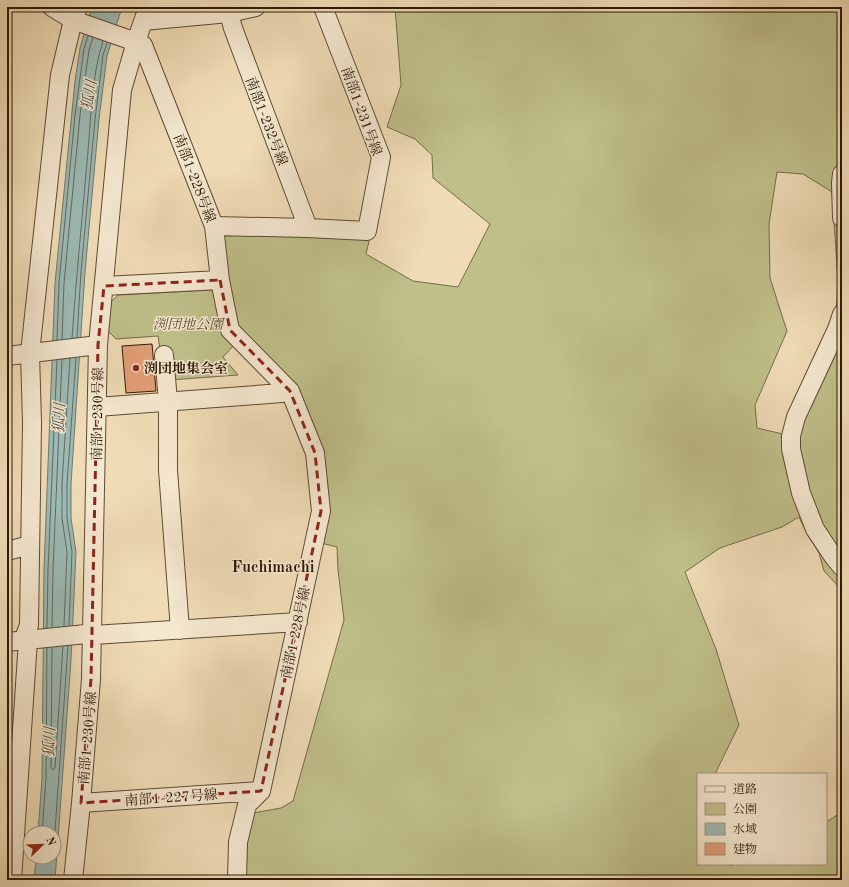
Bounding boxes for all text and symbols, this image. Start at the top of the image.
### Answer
street label: 南部1-231号線 [338,65,385,158]
street label: 南部1-232号線 [243,75,290,168]
water label: 狐川 [79,77,101,111]
street label: 南部1-228号線 [171,132,218,225]
park label: 渕団地公園 [153,317,225,332]
place label: 渕団地集会室 [144,360,228,376]
marker: 渕団地集会室 [131,363,141,373]
street label: 南部1-230号線 [89,367,106,461]
water label: 狐川 [50,401,69,433]
district label: Fuchimachi [232,560,315,576]
street label: 南部1-228号線 [278,586,313,680]
street label: 南部1-230号線 [76,691,99,785]
water label: 狐川 [40,725,59,757]
legend [697,773,827,865]
text: 道路 [733,782,757,796]
street label: 南部1-227号線 [124,787,218,808]
text: 公園 [733,803,757,816]
text: 水域 [733,822,757,836]
north arrow [22,825,62,865]
text: N [43,836,57,848]
text: 建物 [733,842,757,856]

